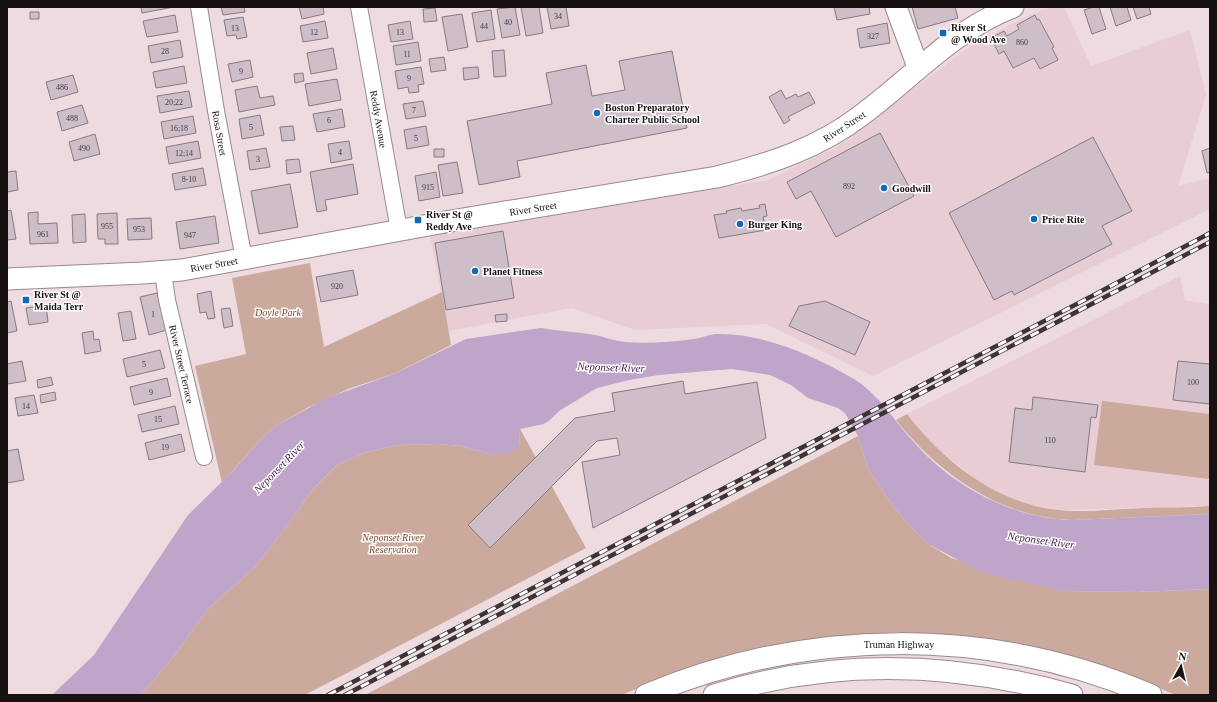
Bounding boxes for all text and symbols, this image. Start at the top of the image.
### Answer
house number: 34 [554,12,562,21]
house number: 40 [504,18,512,27]
house number: 44 [480,22,488,31]
place label: River St @ Wood Ave [951,22,1006,45]
house number: 13 [231,24,239,33]
house number: 12 [310,28,318,37]
house number: 13 [396,28,404,37]
marker: River St @ Wood Ave [938,28,948,38]
house number: 327 [867,32,879,41]
house number: 860 [1016,38,1028,47]
house number: 28 [161,47,169,56]
house number: 11 [403,50,411,59]
house number: 9 [239,67,243,76]
house number: 9 [407,74,411,83]
house number: 486 [56,83,68,92]
street label: Reddy Avenue [368,89,389,149]
house number: 20;22 [165,98,183,107]
place label: Boston Preparatory Charter Public School [605,102,700,125]
house number: 7 [412,106,416,115]
marker: Boston Preparatory Charter Public School [592,108,602,118]
street label: River Street [821,109,868,144]
street label: Rosa Street [210,110,229,157]
house number: 488 [66,114,78,123]
house number: 6 [327,116,331,125]
house number: 5 [249,123,253,132]
house number: 16;18 [170,124,188,133]
house number: 5 [414,134,418,143]
house number: 490 [78,144,90,153]
house number: 4 [338,148,342,157]
house number: 12;14 [175,149,193,158]
house number: 3 [256,155,260,164]
house number: 8-10 [182,175,196,184]
house number: 892 [843,182,855,191]
house number: 915 [422,183,434,192]
marker: Goodwill [879,183,889,193]
place label: Goodwill [892,183,931,194]
street label: River Street [508,199,558,218]
place label: River St @ Reddy Ave [426,209,473,232]
marker: Price Rite [1029,214,1039,224]
place label: Price Rite [1042,214,1085,225]
marker: River St @ Reddy Ave [413,215,423,225]
marker: Burger King [735,219,745,229]
place label: Burger King [748,219,802,230]
house number: 955 [101,222,113,231]
house number: 953 [133,225,145,234]
house number: 961 [37,230,49,239]
house number: 947 [184,231,196,240]
street label: River Street [189,255,239,274]
marker: Planet Fitness [470,266,480,276]
place label: Planet Fitness [483,266,543,277]
house number: 920 [331,282,343,291]
place label: River St @ Maida Terr [34,289,84,312]
marker: River St @ Maida Terr [21,295,31,305]
park label: Doyle Park [254,307,301,318]
house number: 1 [151,310,155,319]
street label: River Street Terrace [167,324,196,405]
house number: 5 [142,360,146,369]
water label: Neponset River [576,360,646,374]
house number: 100 [1187,378,1199,387]
house number: 9 [149,388,153,397]
house number: 14 [22,402,30,411]
house number: 15 [154,415,162,424]
house number: 110 [1044,436,1056,445]
water label: Neponset River [251,438,307,496]
house number: 19 [161,443,169,452]
water label: Neponset River [1006,529,1076,551]
park label: Neponset River Reservation [361,532,424,555]
street label: Truman Highway [864,639,934,650]
north arrow [1161,646,1201,686]
text: N [1178,650,1187,663]

